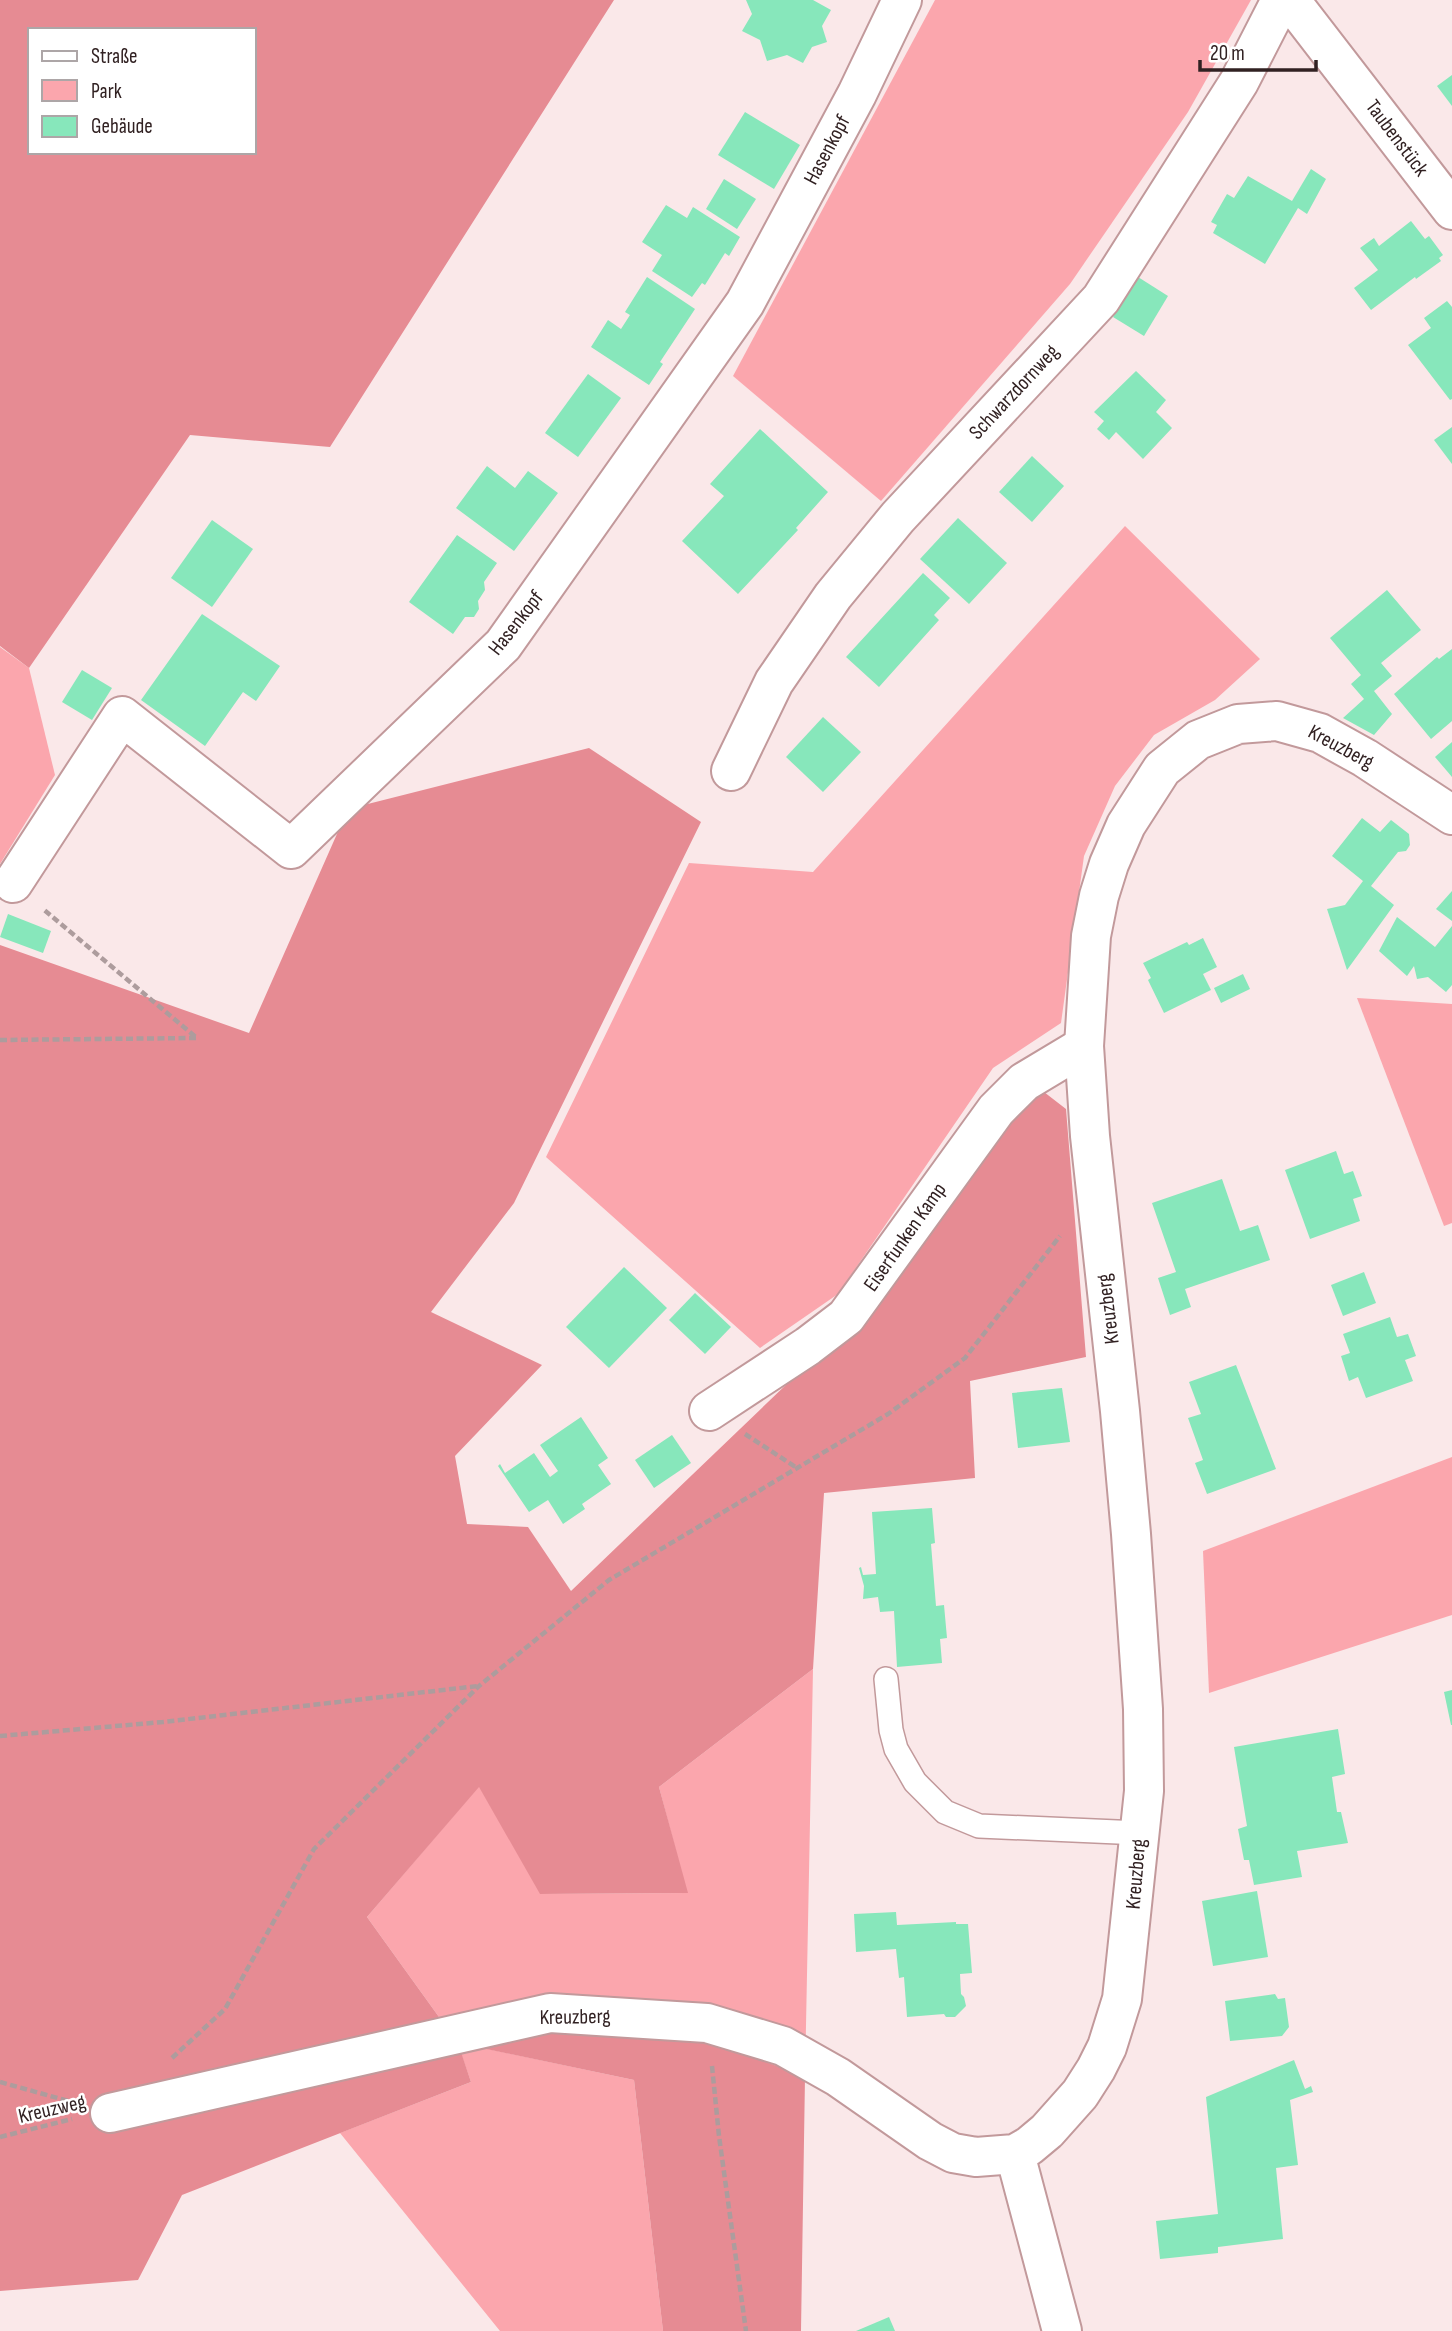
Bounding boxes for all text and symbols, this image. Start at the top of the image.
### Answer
legend [28,28,256,154]
scale bar [1200,28,1316,72]
text: 20 m [1210,41,1245,66]
text: Straße [91,44,137,69]
text: Park [91,79,122,104]
street label: Taubenstück [1360,95,1434,181]
street label: Hasenkopf [798,110,856,189]
text: Gebäude [91,114,153,139]
street label: Schwarzdornweg [964,339,1064,445]
street label: Hasenkopf [483,585,549,660]
street label: Kreuzberg [1304,719,1378,775]
street label: Eiserfunken Kamp [858,1178,952,1296]
street label: Kreuzberg [1091,1272,1125,1346]
street label: Kreuzberg [1120,1838,1152,1910]
street label: Kreuzberg [539,2004,611,2030]
street label: Kreuzweg [16,2089,88,2129]

